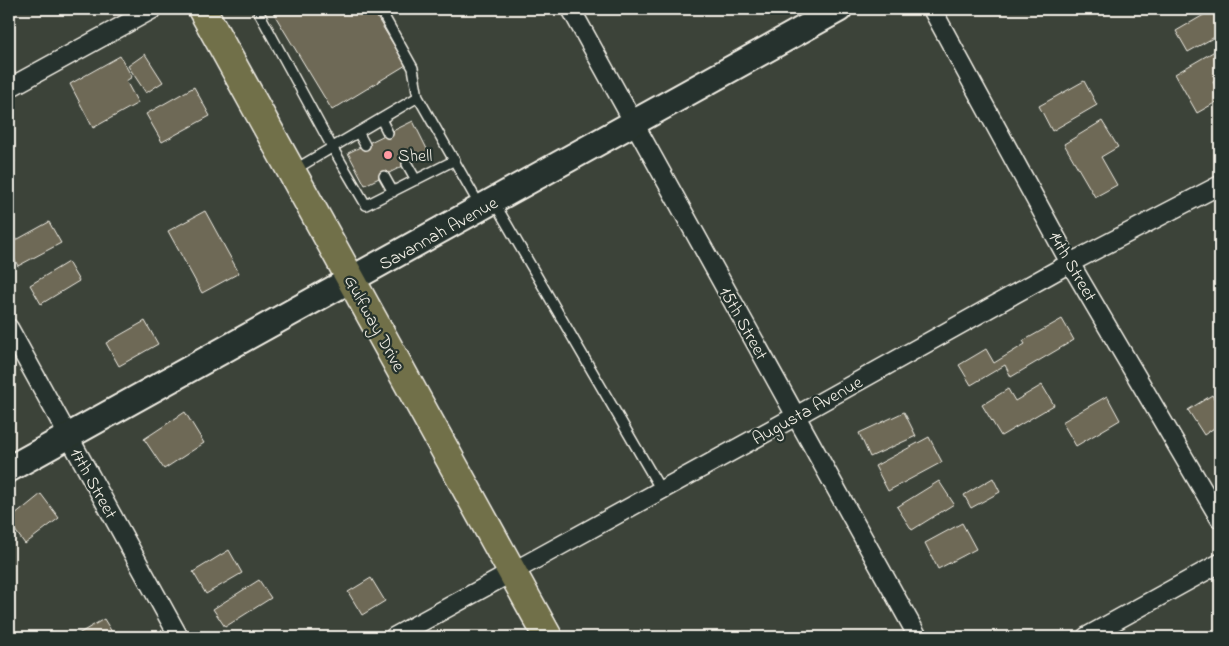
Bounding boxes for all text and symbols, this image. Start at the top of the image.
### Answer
place label: Shell [398,144,432,170]
marker: Shell [382,149,394,161]
street label: Savannah Avenue [375,191,504,278]
street label: 14th Street [1041,227,1102,307]
street label: Gulfway Drive [336,271,411,378]
street label: 15th Street [711,282,773,365]
street label: Augusta Avenue [748,370,869,454]
street label: 17th Street [62,444,122,524]

